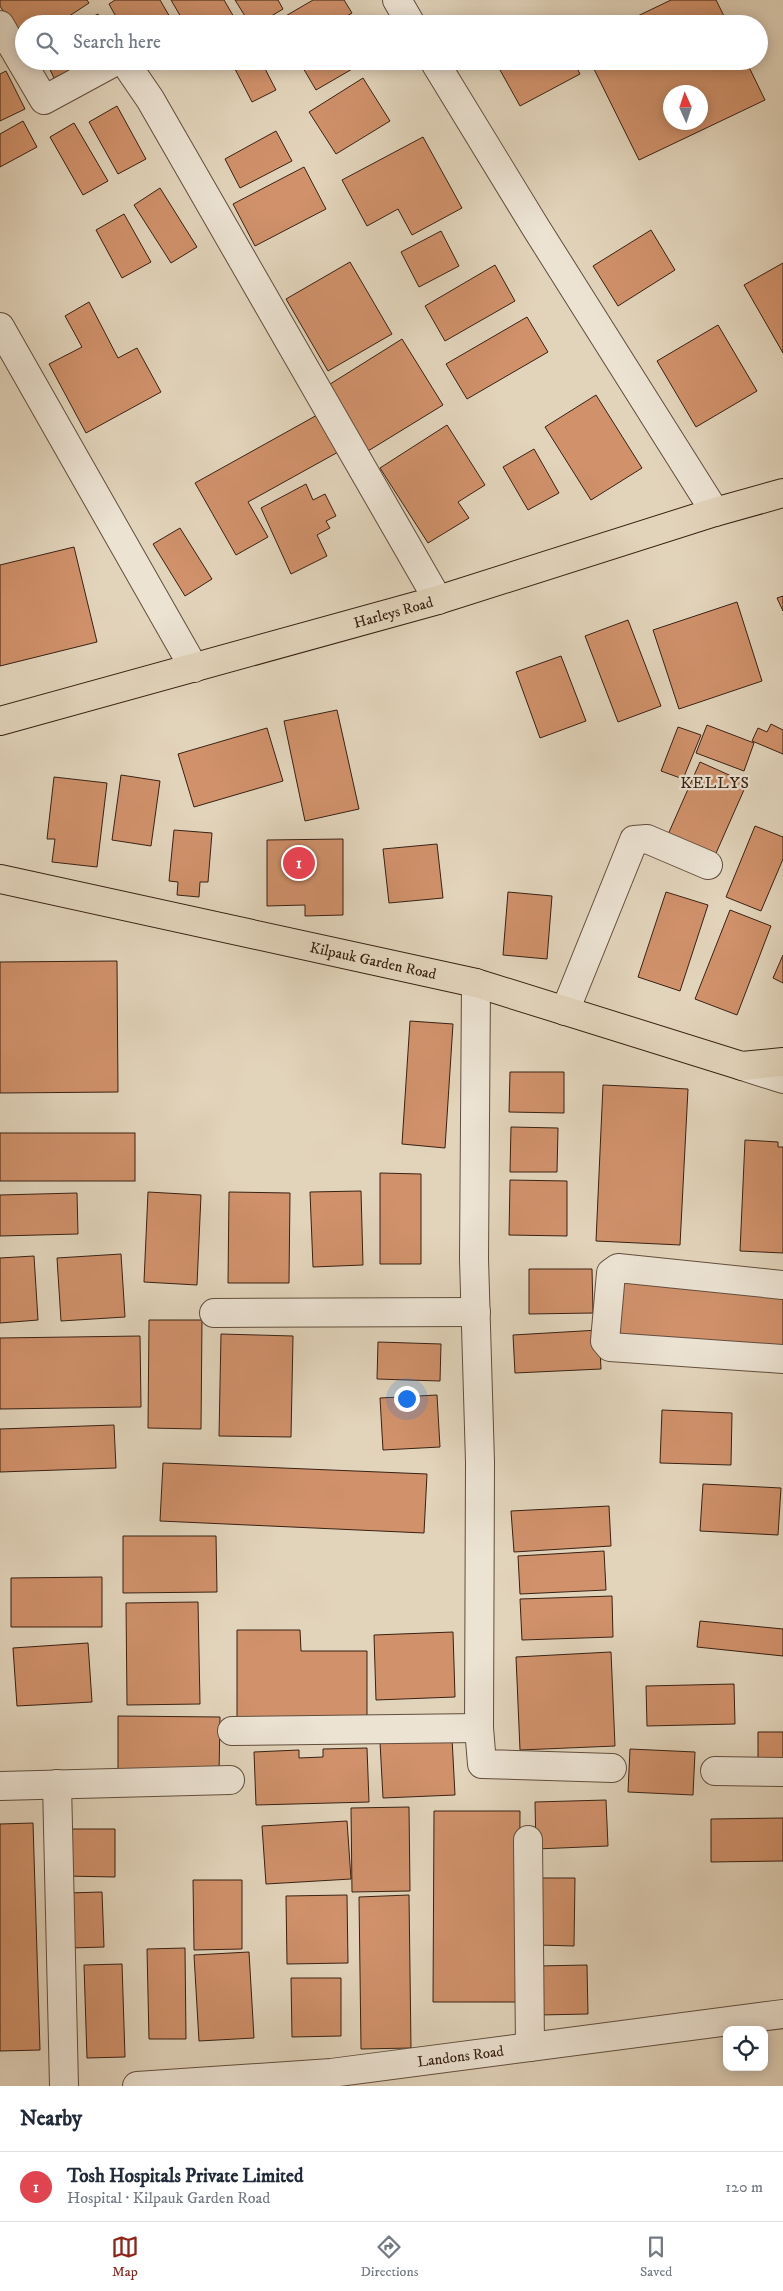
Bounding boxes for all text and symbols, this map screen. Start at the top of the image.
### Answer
search box [15,15,768,70]
icon: search [33,29,61,57]
text: Search here [73,31,161,54]
north arrow [663,85,708,130]
street label: Harleys Road [351,592,436,632]
district label: KELLYS [680,773,750,793]
pin: 1 [283,844,315,882]
street label: Kilpauk Garden Road [308,937,439,984]
your location [394,1386,420,1412]
map controls [723,2026,768,2071]
button: locate [723,2026,768,2071]
street label: Landons Road [416,2041,505,2071]
text: Nearby [20,2106,82,2132]
text: Tosh Hospitals Private Limited [67,2165,303,2188]
text: 1 [33,2177,39,2197]
text: 120 m [725,2177,763,2197]
text: Hospital · Kilpauk Garden Road [67,2188,270,2208]
tab: Map [111,2233,139,2281]
tab: Directions [360,2233,418,2281]
tab: Saved [640,2233,672,2281]

